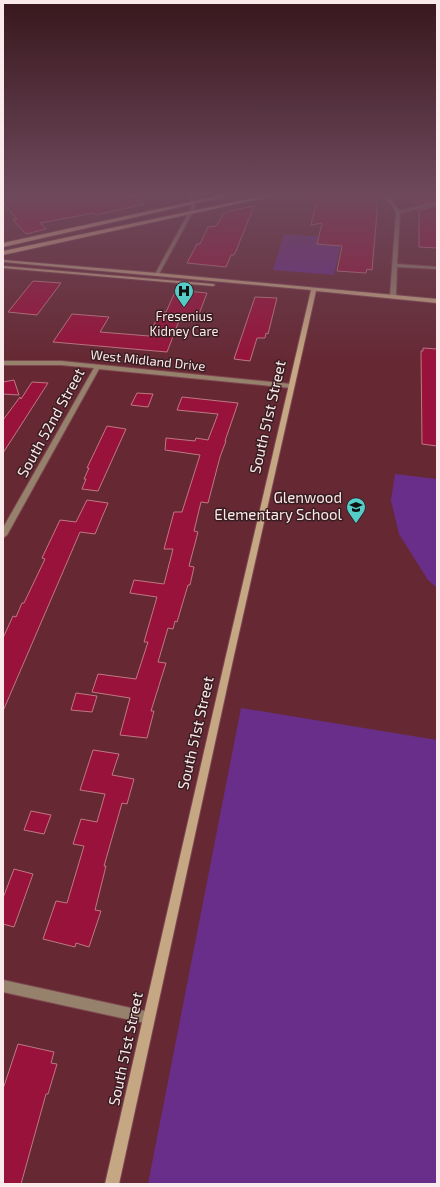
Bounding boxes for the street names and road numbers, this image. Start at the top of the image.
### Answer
street label: West Midland Drive [90,346,206,374]
street label: South 51st Street [245,358,289,475]
street label: South 52nd Street [13,365,88,480]
street label: South 51st Street [173,674,217,791]
street label: South 51st Street [104,990,146,1107]

